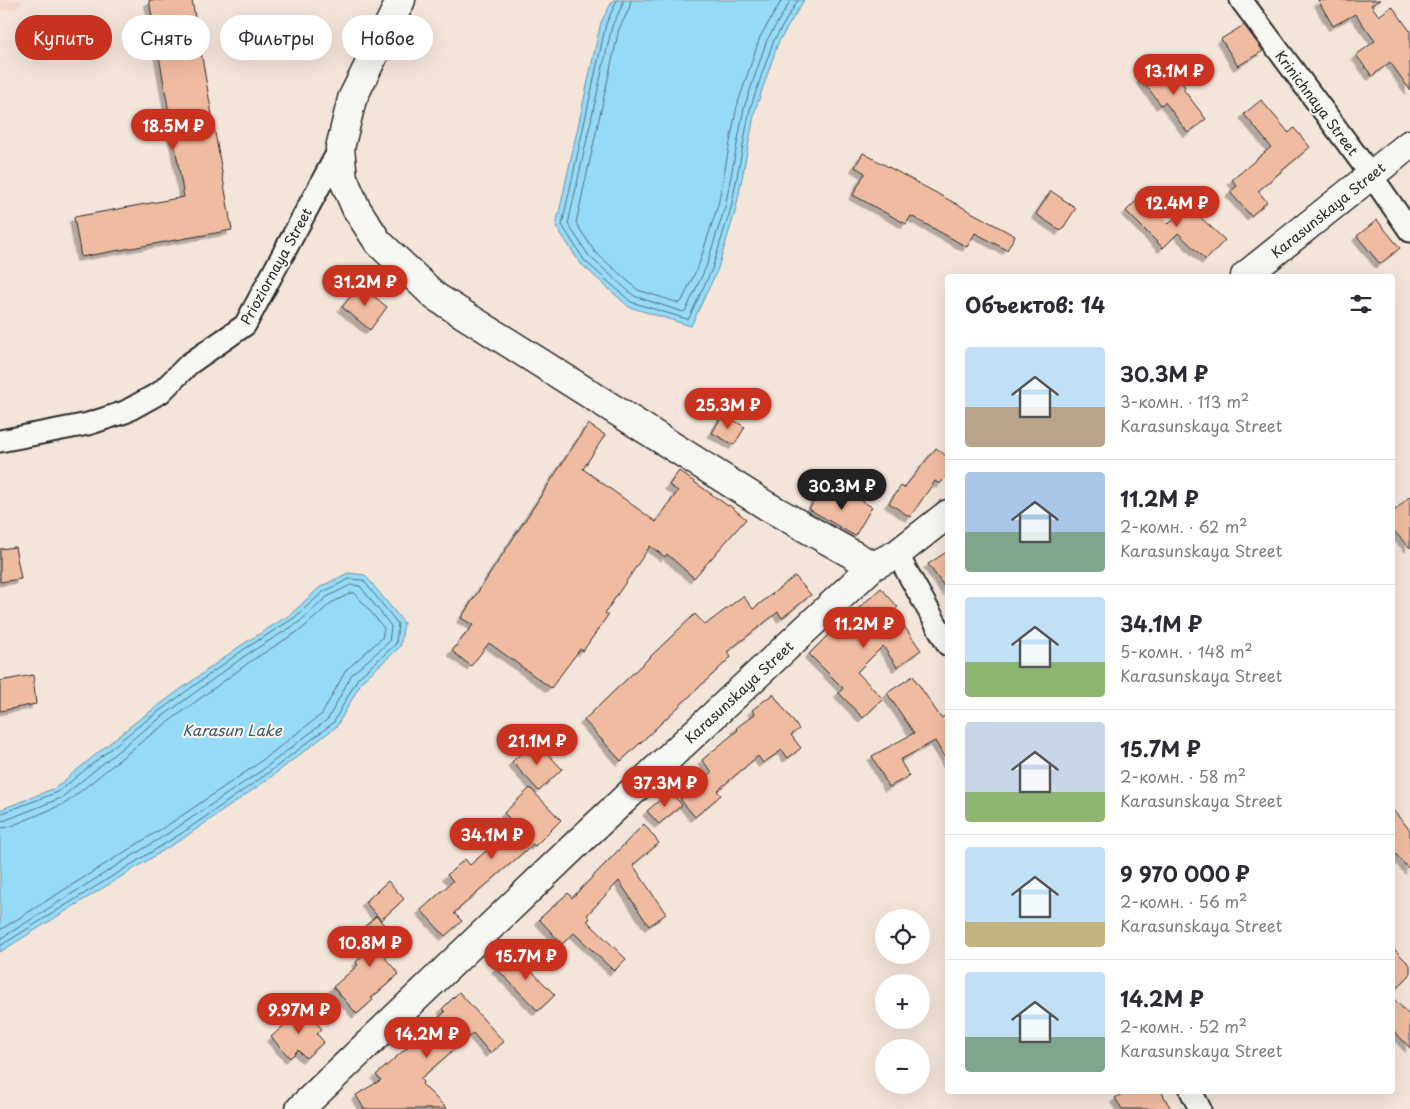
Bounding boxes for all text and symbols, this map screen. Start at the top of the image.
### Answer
chip: Купить [15,15,112,60]
chip: Снять [122,15,210,60]
chip: Фильтры [220,15,332,60]
chip: Новое [342,15,433,60]
street label: Krinichnaya Street [1270,46,1364,160]
pin: 13.1M ₽ [1128,54,1220,96]
text: 13.1M ₽ [1144,58,1204,82]
pin: 18.5M ₽ [127,108,219,151]
text: 18.5M ₽ [142,113,204,137]
street label: Karasunskaya Street [1266,157,1390,263]
pin: 12.4M ₽ [1131,186,1223,228]
text: 12.4M ₽ [1146,190,1208,214]
street label: Prioziornaya Street [235,203,317,328]
pin: 31.2M ₽ [319,264,411,307]
text: 31.2M ₽ [333,269,397,293]
text: Объектов: 14 [965,288,1105,320]
icon: filters [1347,290,1375,318]
text: 30.3M ₽ [1120,357,1208,389]
icon: home [1005,367,1065,427]
pin: 25.3M ₽ [682,388,774,430]
text: 3-комн. · 113 m² [1120,389,1249,413]
text: 25.3M ₽ [695,392,761,416]
text: Karasunskaya Street [1120,413,1282,437]
pin: 30.3M ₽ [796,468,888,511]
text: 30.3M ₽ [808,473,876,497]
text: 11.2M ₽ [1120,482,1199,514]
icon: home [1005,492,1065,552]
text: 2-комн. · 62 m² [1120,514,1247,538]
text: Karasunskaya Street [1120,538,1282,562]
pin: 11.2M ₽ [818,606,910,649]
text: 34.1M ₽ [1120,607,1202,639]
text: 11.2M ₽ [834,611,894,635]
icon: home [1005,617,1065,677]
street label: Karasunskaya Street [680,636,798,748]
text: 5-комн. · 148 m² [1120,639,1253,663]
text: Karasunskaya Street [1120,663,1282,687]
water label: Karasun Lake [182,718,283,741]
pin: 21.1M ₽ [491,724,583,766]
text: 21.1M ₽ [508,728,566,752]
text: 15.7M ₽ [1120,732,1201,764]
icon: home [1005,742,1065,802]
text: 2-комн. · 58 m² [1120,764,1246,788]
pin: 37.3M ₽ [619,766,711,808]
text: 37.3M ₽ [633,770,697,794]
text: Karasunskaya Street [1120,788,1282,812]
pin: 34.1M ₽ [446,818,538,860]
text: 34.1M ₽ [461,822,523,846]
text: 9 970 000 ₽ [1120,857,1250,889]
icon: home [1005,867,1065,927]
text: 2-комн. · 56 m² [1120,889,1247,913]
map controls [875,909,930,1094]
button: locate [875,909,930,964]
text: Karasunskaya Street [1120,913,1282,937]
pin: 10.8M ₽ [324,926,416,968]
text: 10.8M ₽ [338,930,402,954]
pin: 15.7M ₽ [480,938,572,981]
text: 15.7M ₽ [495,943,557,967]
button: + [875,974,930,1029]
text: 14.2M ₽ [1120,982,1204,1014]
pin: 9.97M ₽ [253,992,345,1035]
icon: home [1005,992,1065,1052]
text: 9.97M ₽ [268,997,330,1021]
text: 2-комн. · 52 m² [1120,1014,1247,1038]
pin: 14.2M ₽ [381,1016,473,1059]
text: 14.2M ₽ [395,1021,459,1045]
text: Karasunskaya Street [1120,1038,1282,1062]
button: − [875,1039,930,1094]

